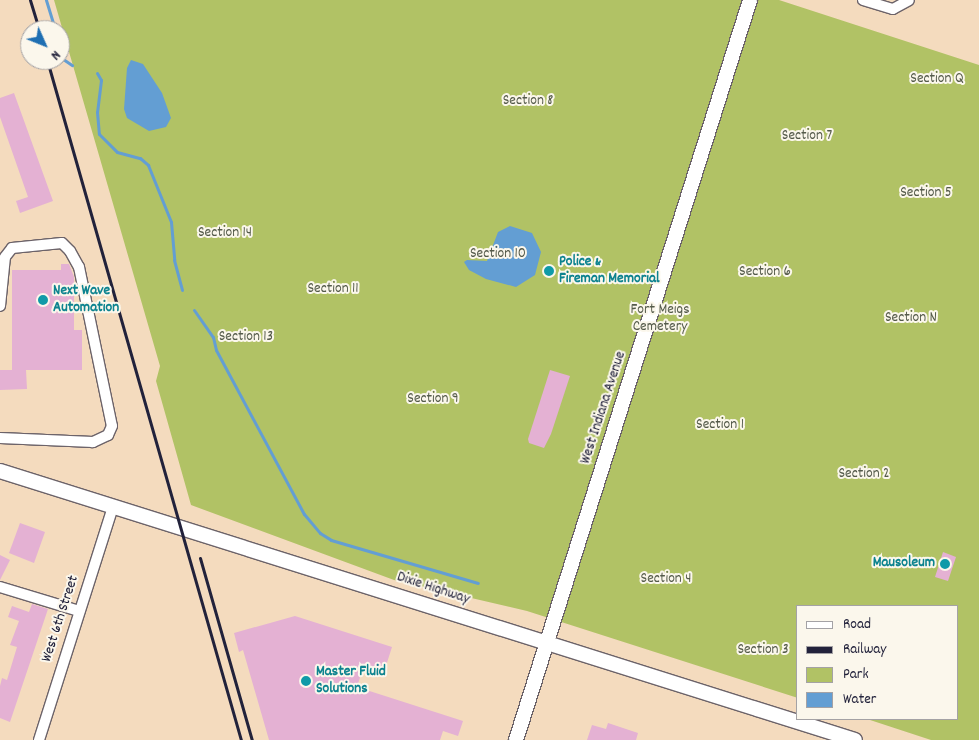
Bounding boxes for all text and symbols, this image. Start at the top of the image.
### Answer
north arrow [20,20,70,70]
text: N [45,45,65,64]
park label: Section Q [910,71,964,89]
park label: Section 8 [503,93,553,111]
park label: Section 7 [782,128,832,146]
park label: Section 5 [900,185,952,203]
park label: Section 14 [198,225,252,243]
park label: Section 10 [470,246,526,264]
place label: Police & Fireman Memorial [559,253,660,288]
park label: Section 6 [739,264,791,282]
marker: Police & Fireman Memorial [543,265,555,277]
park label: Section 11 [307,281,359,299]
place label: Next Wave Automation [53,282,119,317]
marker: Next Wave Automation [37,294,49,306]
park label: Fort Meigs Cemetery [631,301,689,336]
park label: Section N [885,310,937,328]
park label: Section 13 [219,329,273,347]
street label: West Indiana Avenue [577,349,631,467]
park label: Section 9 [407,391,459,409]
park label: Section 1 [696,417,744,435]
park label: Section 2 [838,466,890,484]
place label: Mausoleum [873,555,935,573]
marker: Mausoleum [939,558,951,570]
street label: Dixie Highway [394,569,472,609]
park label: Section 4 [641,571,691,589]
street label: West 6th Street [39,573,83,665]
legend [796,605,959,720]
text: Road [843,614,871,636]
text: Railway [843,639,886,661]
park label: Section 3 [737,642,789,660]
place label: Master Fluid Solutions [316,663,386,698]
text: Park [843,664,869,686]
marker: Master Fluid Solutions [300,675,312,687]
text: Water [843,689,876,711]

